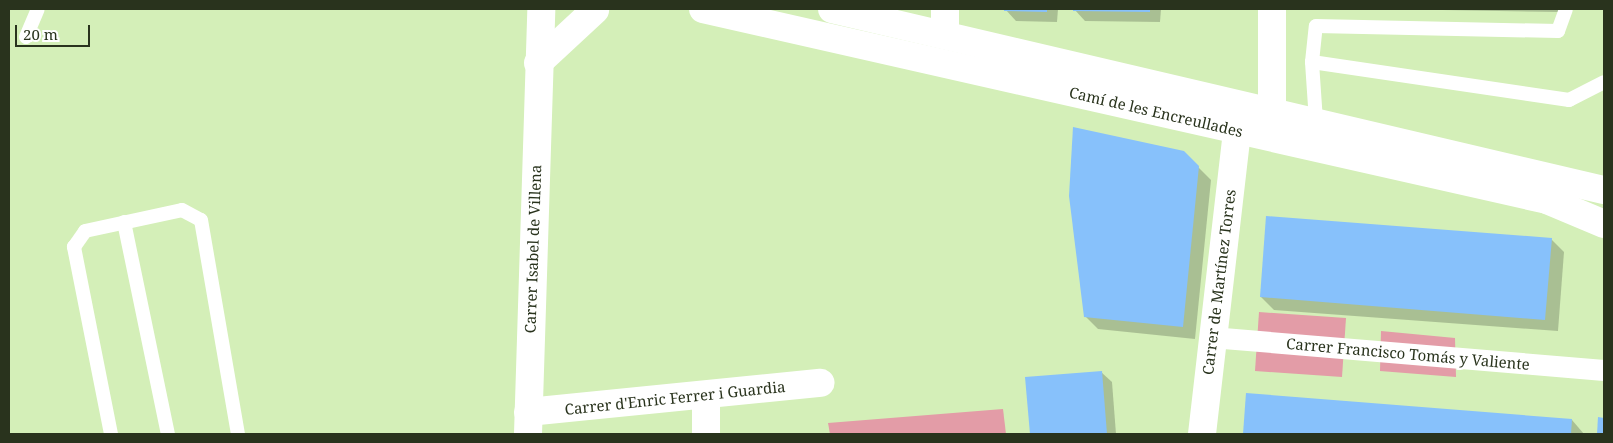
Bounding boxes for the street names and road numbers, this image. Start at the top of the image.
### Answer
street label: Camí de les Encreullades [1067,83,1245,141]
street label: Carrer Isabel de Villena [521,164,545,334]
street label: Carrer de Martínez Torres [1199,188,1239,376]
street label: Carrer Francisco Tomás y Valiente [1286,334,1530,374]
street label: Carrer d'Enric Ferrer i Guardia [564,377,786,419]

